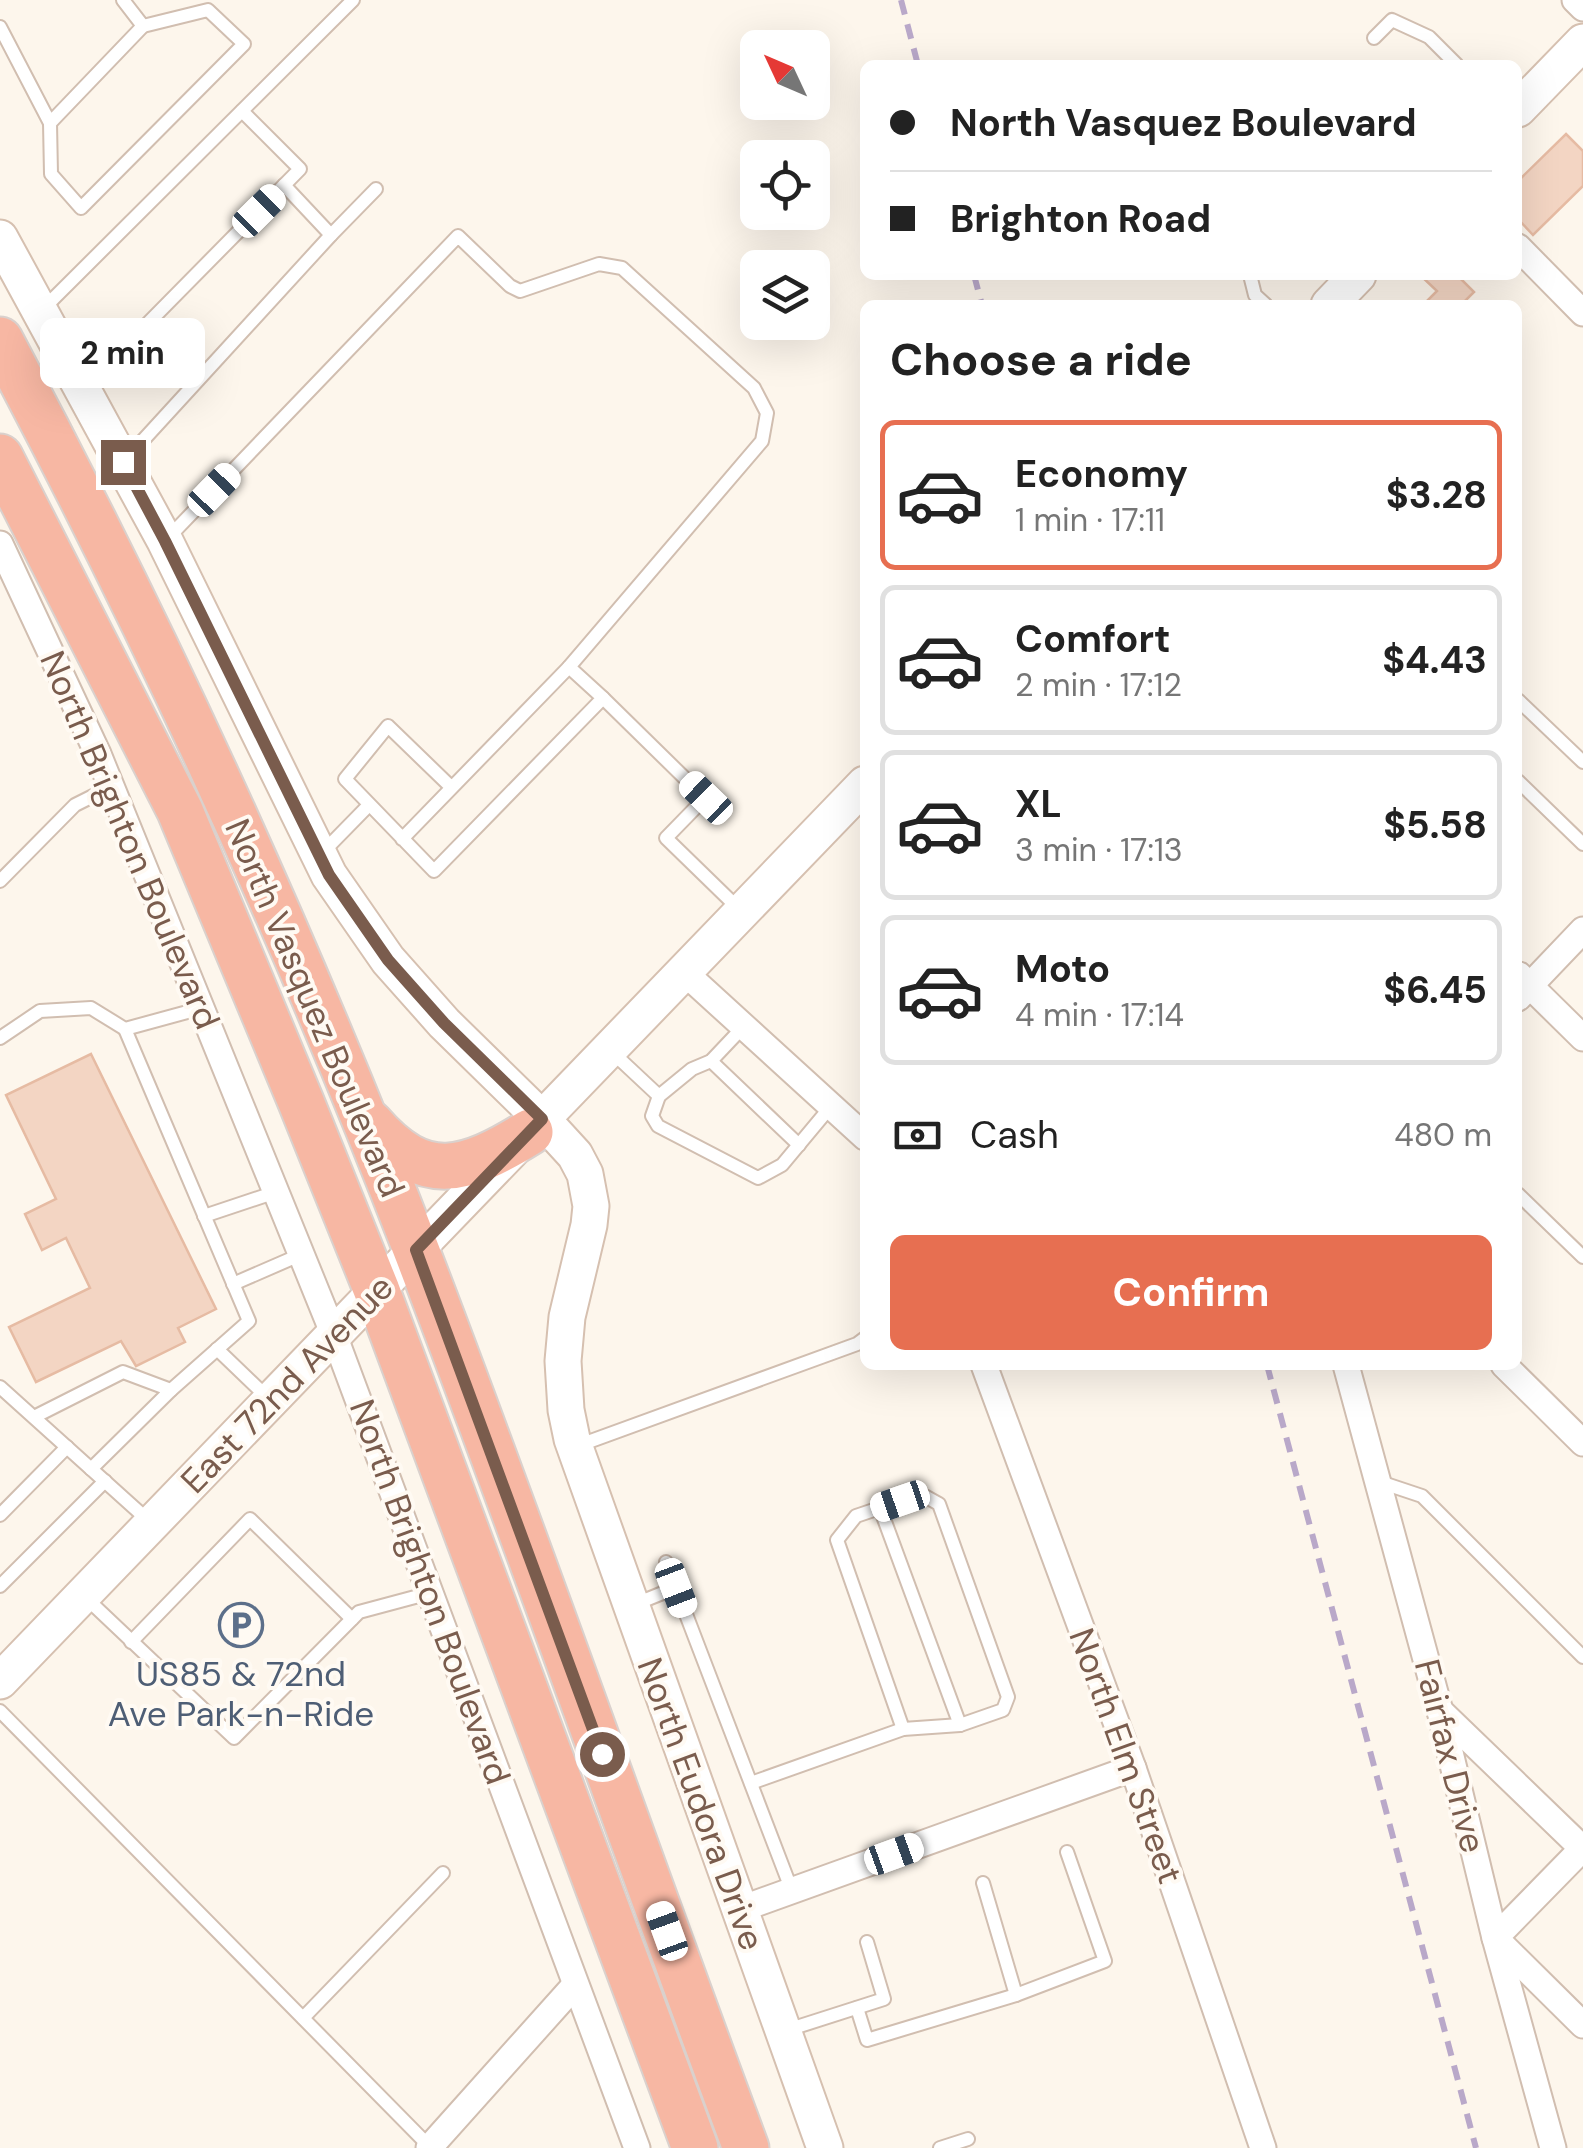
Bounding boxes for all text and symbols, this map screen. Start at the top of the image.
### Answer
north arrow [740,30,830,120]
map controls [740,30,830,340]
text: North Vasquez Boulevard [950,98,1417,148]
button: locate [740,140,830,230]
car [227,179,291,243]
text: Brighton Road [950,194,1211,244]
button: layers [740,250,830,340]
callout: 2 min [41,317,206,387]
text: Choose a ride [890,330,1192,389]
text: 2 min [80,332,165,374]
route end [101,440,146,485]
text: Economy [1015,449,1188,499]
icon: car [895,450,985,540]
car [182,458,246,522]
text: $3.28 [1386,470,1487,520]
text: 1 min · 17:11 [1015,499,1165,541]
text: Comfort [1015,614,1171,664]
icon: car [895,615,985,705]
text: $4.43 [1382,635,1487,685]
street label: North Brighton Boulevard [29,644,231,1036]
text: 2 min · 17:12 [1015,664,1182,706]
car [674,766,738,830]
text: XL [1015,779,1062,829]
icon: car [895,780,985,870]
text: $5.58 [1383,800,1487,850]
street label: North Vasquez Boulevard [214,812,416,1204]
text: 3 min · 17:13 [1015,829,1183,871]
text: Moto [1015,944,1110,994]
icon: car [895,945,985,1035]
text: $6.45 [1383,965,1487,1015]
text: 4 min · 17:14 [1015,994,1184,1036]
icon: cash [890,1108,945,1163]
text: Cash [970,1110,1059,1160]
text: 480 m [1394,1114,1492,1156]
button: Confirm [890,1235,1492,1350]
street label: East 72nd Avenue [171,1265,403,1503]
street label: North Brighton Boulevard [339,1393,521,1791]
car [867,1477,933,1525]
car [651,1555,701,1621]
parking icon: US85 & 72nd Ave Park-n-Ride [218,1602,264,1648]
street label: North Elm Street [1059,1622,1193,1890]
place label: US85 & 72nd Ave Park-n-Ride [108,1651,374,1737]
street label: North Eudora Drive [627,1652,775,1956]
street label: Fairfax Drive [1404,1655,1496,1857]
route start [580,1732,625,1777]
car [861,1830,927,1878]
car [643,1898,691,1964]

